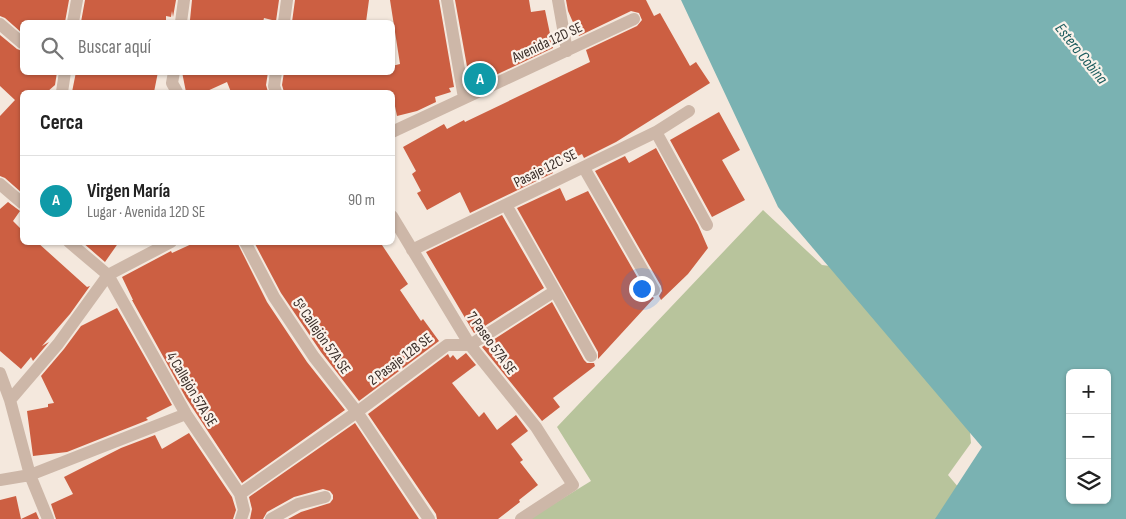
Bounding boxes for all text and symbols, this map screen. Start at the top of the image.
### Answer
street label: Avenida 12D SE [508,18,585,67]
search box [20,20,395,75]
water label: Estero Cobina [1051,20,1111,89]
icon: search [38,34,66,62]
text: Buscar aquí [78,36,151,59]
pin: A [464,60,496,98]
text: Cerca [40,110,83,135]
street label: Pasaje 12C SE [511,145,580,192]
text: Virgen María [87,180,170,203]
text: A [52,191,60,210]
text: 90 m [348,191,375,210]
text: Lugar · Avenida 12D SE [87,203,205,222]
your location [629,276,655,302]
street label: 5º Callejón 57A SE [289,295,355,378]
street label: 7 Paseo 57A SE [462,308,521,379]
street label: 2 Pasaje 12B SE [364,329,436,390]
street label: 4 Callejón 57A SE [162,348,221,430]
map controls [1066,369,1111,504]
button: + [1066,369,1111,414]
button: − [1066,414,1111,459]
button: layers [1066,459,1111,504]

